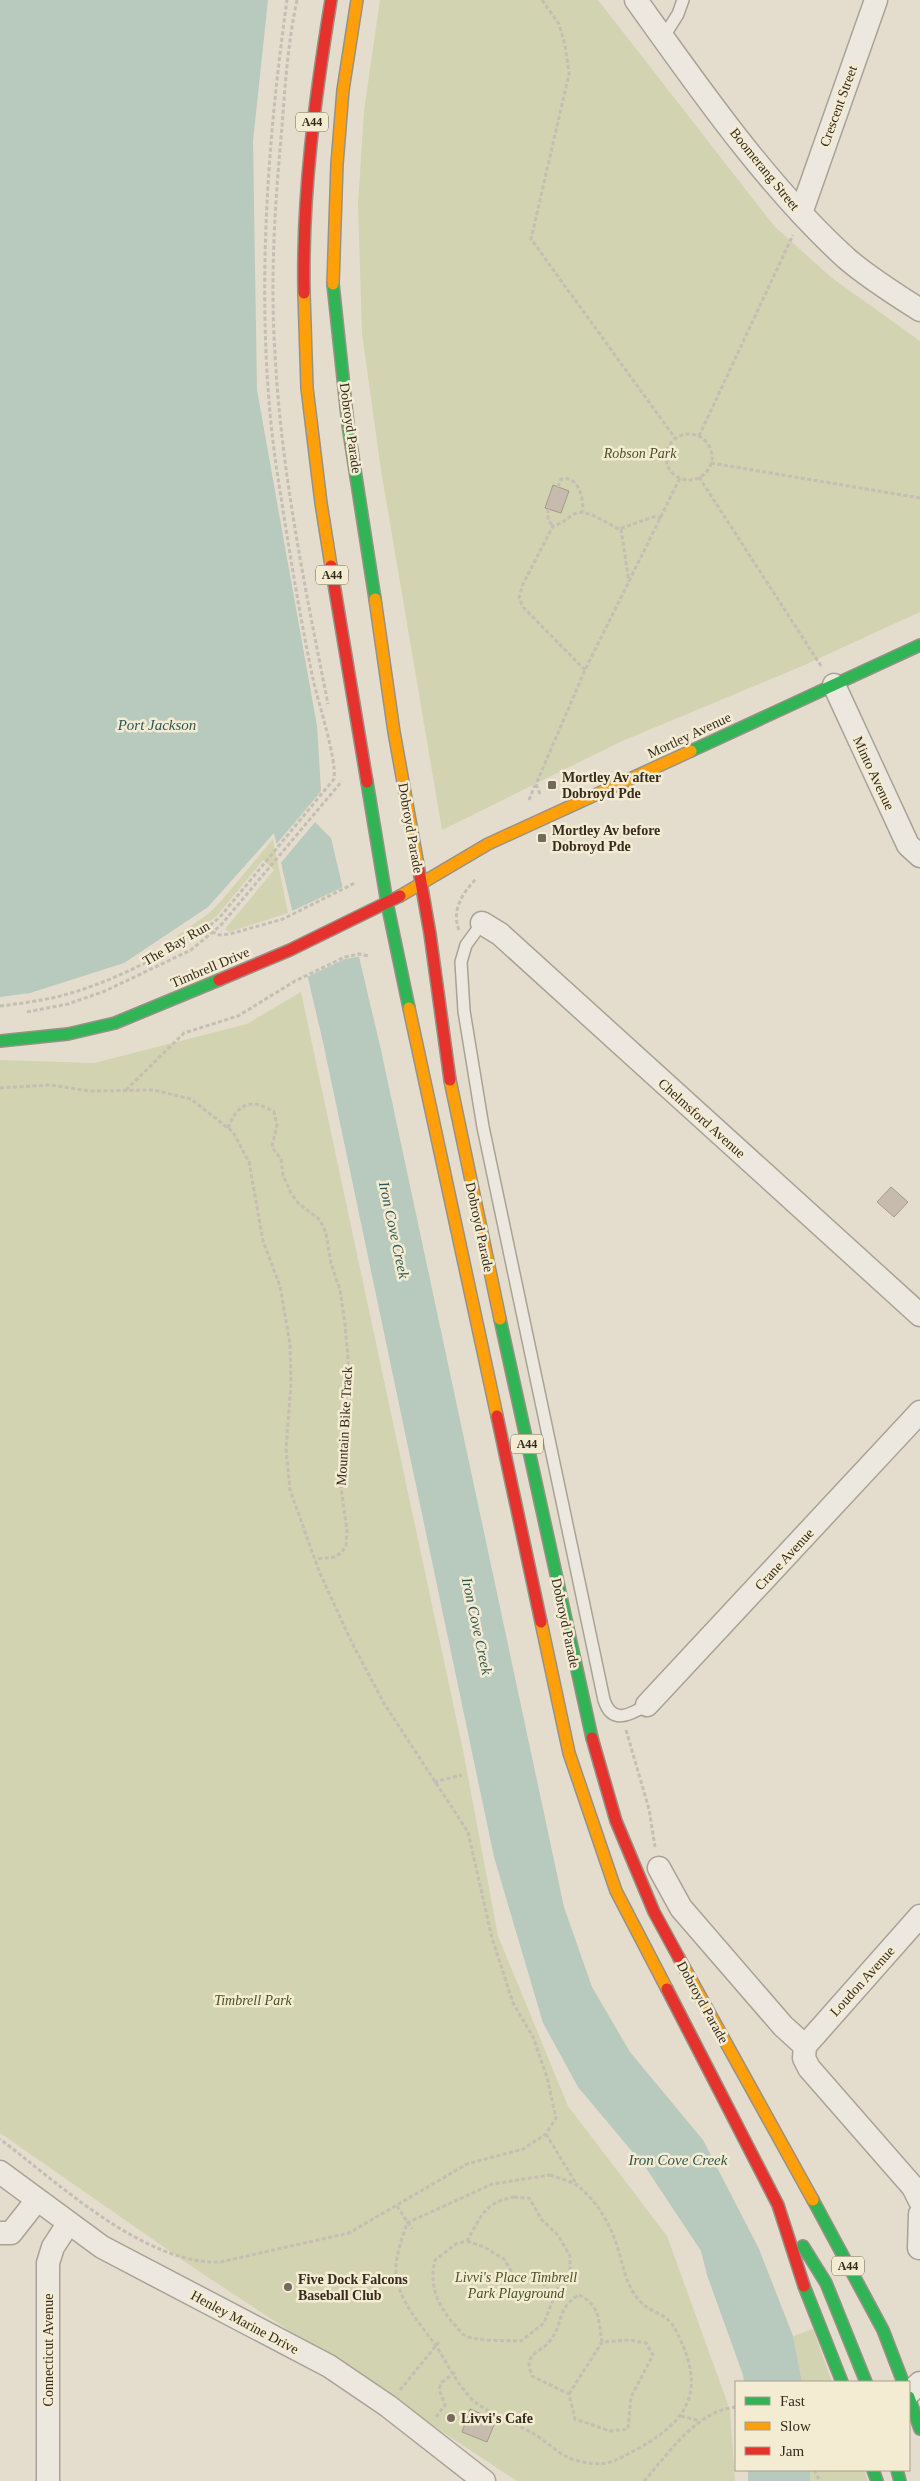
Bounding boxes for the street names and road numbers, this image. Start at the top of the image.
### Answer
street label: Crescent Street [817,64,860,149]
road number: A44 [296,112,328,132]
street label: Boomerang Street [727,125,802,214]
street label: Dobroyd Parade [337,382,364,474]
road number: A44 [316,566,348,584]
street label: Mortley Avenue [645,710,733,761]
street label: Minto Avenue [850,734,897,812]
street label: Dobroyd Parade [395,782,426,874]
street label: The Bay Run [140,918,212,969]
street label: Timbrell Drive [169,944,252,991]
street label: Chelmsford Avenue [655,1076,748,1161]
street label: Dobroyd Parade [463,1181,496,1273]
street label: Mountain Bike Track [334,1366,355,1486]
road number: A44 [511,1435,543,1454]
street label: Crane Avenue [752,1525,817,1593]
street label: Dobroyd Parade [549,1577,582,1669]
street label: Loudon Avenue [827,1943,898,2019]
street label: Dobroyd Parade [674,1959,731,2046]
road number: A44 [832,2256,864,2276]
street label: Henley Marine Drive [188,2288,301,2357]
street label: Connecticut Avenue [41,2294,56,2406]

